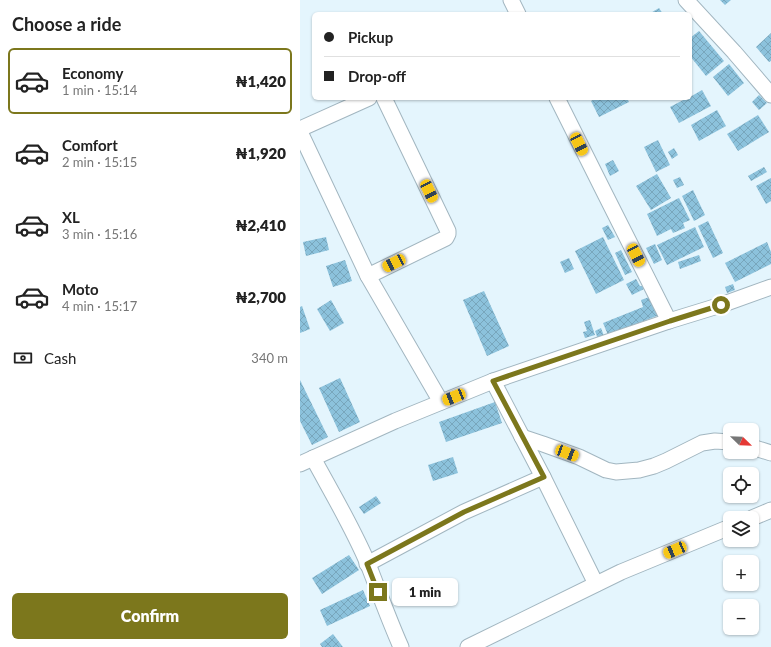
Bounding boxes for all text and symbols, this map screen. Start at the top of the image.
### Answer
text: Choose a ride [12,13,121,35]
text: Pickup [348,28,393,46]
icon: car [14,63,50,99]
text: Economy [62,64,123,82]
text: Drop-off [348,67,406,85]
text: ₦1,420 [236,72,286,90]
text: 1 min · 15:14 [62,82,137,98]
car [568,131,590,157]
icon: car [14,135,50,171]
text: Comfort [62,136,118,154]
text: ₦1,920 [236,144,286,162]
text: 2 min · 15:15 [62,154,137,170]
car [418,178,440,204]
icon: car [14,207,50,243]
text: XL [62,208,80,226]
text: ₦2,410 [236,216,286,234]
text: 3 min · 15:16 [62,226,137,242]
car [625,242,647,268]
car [381,252,407,274]
icon: car [14,279,50,315]
text: Moto [62,280,99,298]
text: ₦2,700 [236,288,286,306]
route start [712,296,730,314]
text: 4 min · 15:17 [62,298,137,314]
icon: cash [12,347,34,369]
text: Cash [44,349,76,367]
text: 340 m [251,350,288,366]
car [441,387,467,407]
north arrow [723,423,759,459]
map controls [723,423,759,635]
car [554,443,580,463]
button: locate [723,467,759,503]
button: layers [723,511,759,547]
car [662,540,688,560]
button: + [723,555,759,591]
callout: 1 min [392,578,458,606]
route end [369,583,387,601]
text: 1 min [409,584,441,600]
button: Confirm [12,593,288,639]
button: − [723,599,759,635]

